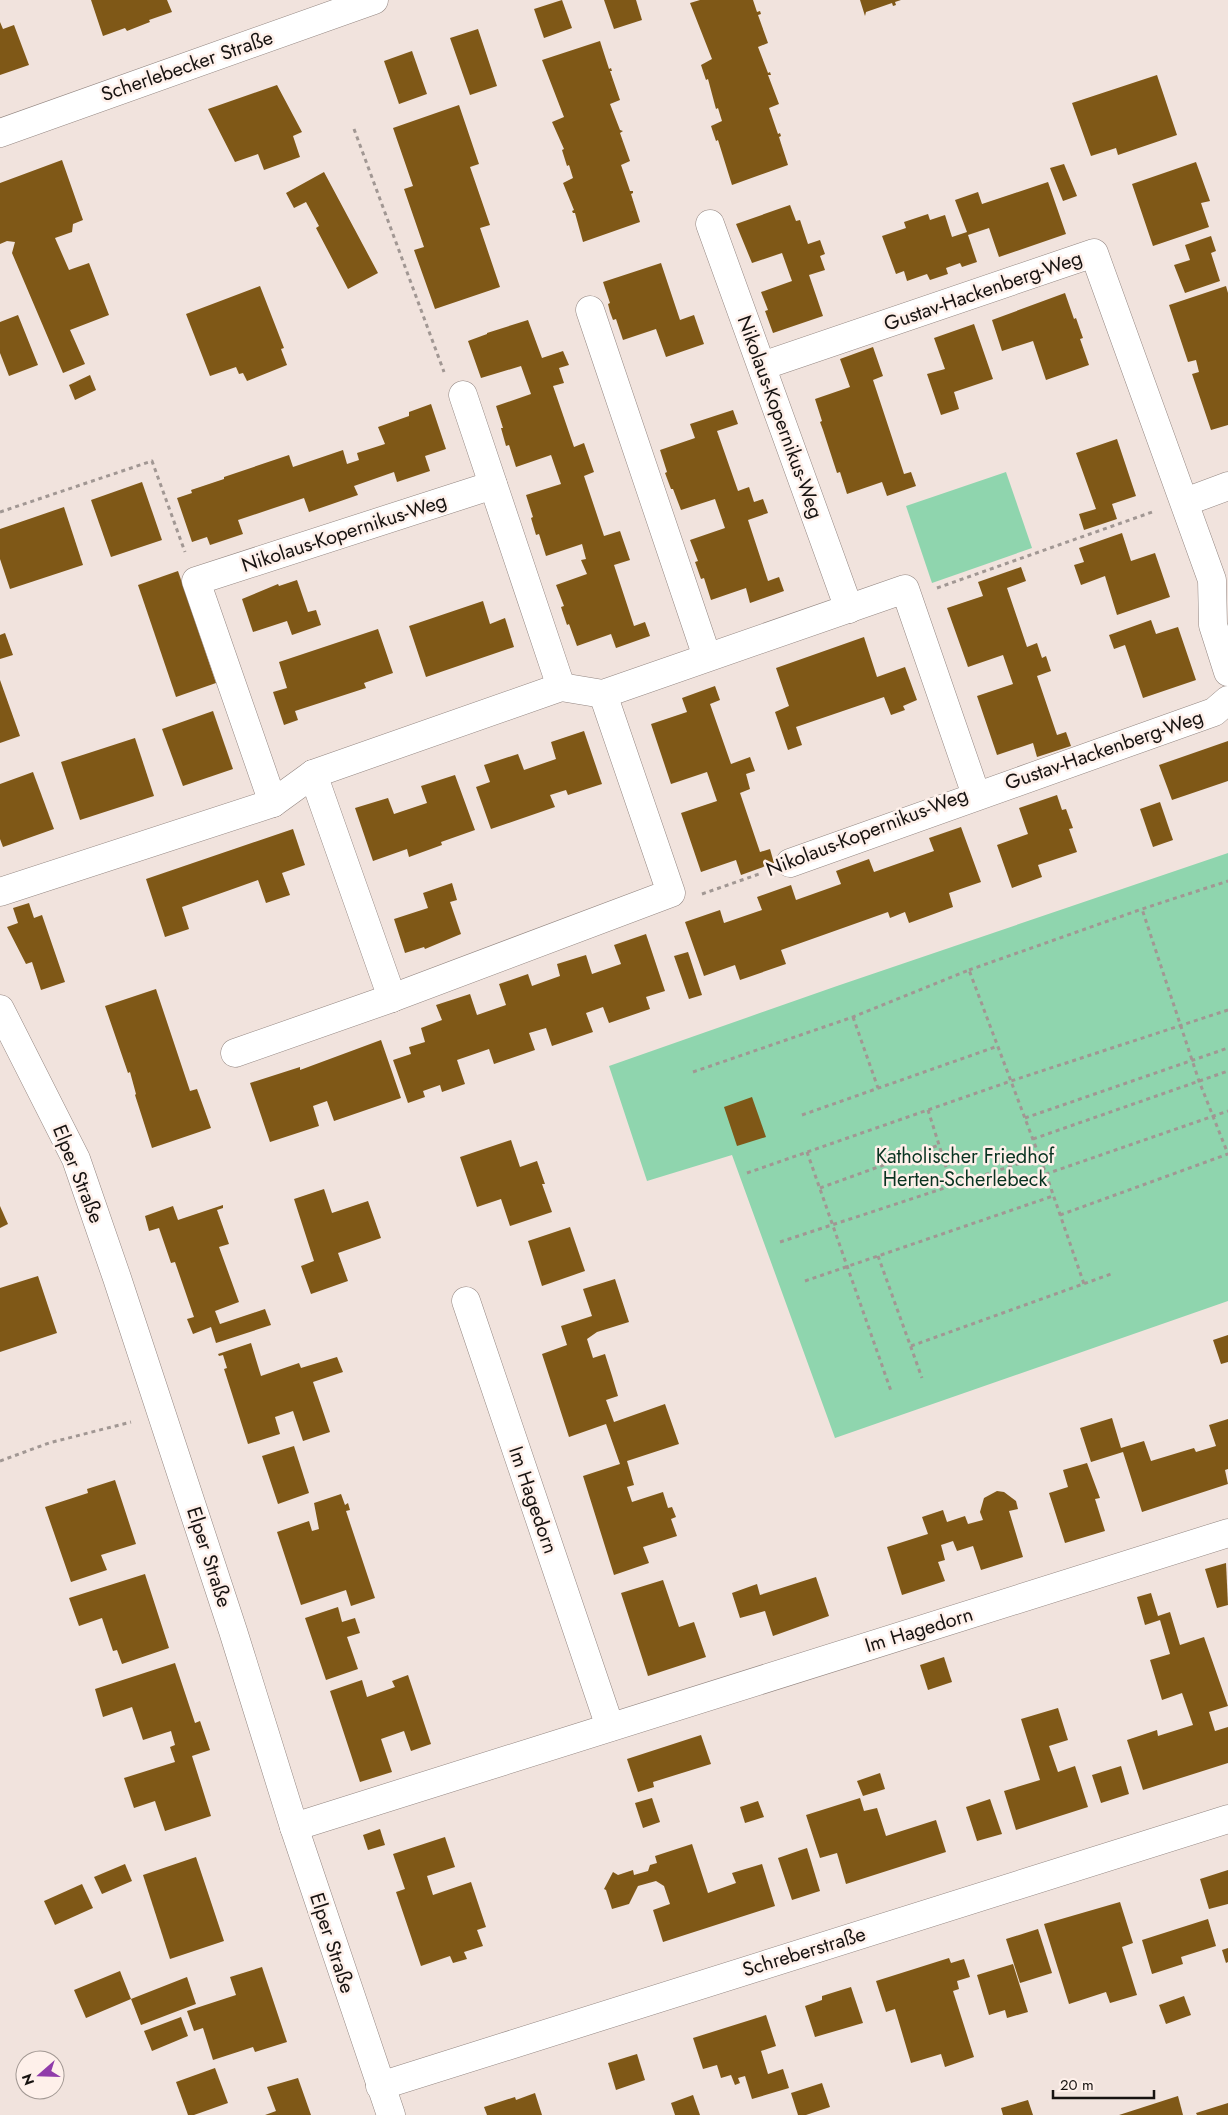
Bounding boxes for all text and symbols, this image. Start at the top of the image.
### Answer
street label: Scherlebecker Straße [97,23,277,109]
street label: Gustav-Hackenberg-Weg [880,243,1086,339]
street label: Nikolaus-Kopernikus-Weg [730,311,830,523]
street label: Nikolaus-Kopernikus-Weg [238,486,450,580]
street label: Gustav-Hackenberg-Weg [1001,702,1207,798]
street label: Nikolaus-Kopernikus-Weg [762,780,972,884]
street label: Elper Straße [45,1120,111,1228]
park label: Katholischer Friedhof Herten-Scherlebeck [876,1142,1056,1194]
street label: Im Hagedorn [501,1442,565,1558]
street label: Elper Straße [179,1503,239,1611]
street label: Im Hagedorn [861,1600,977,1660]
street label: Elper Straße [302,1889,362,1997]
street label: Schreberstraße [739,1920,869,1984]
north arrow [15,2050,65,2100]
scale bar [1053,2068,1154,2100]
text: N [16,2071,39,2088]
text: 20 m [1060,2074,1094,2096]

